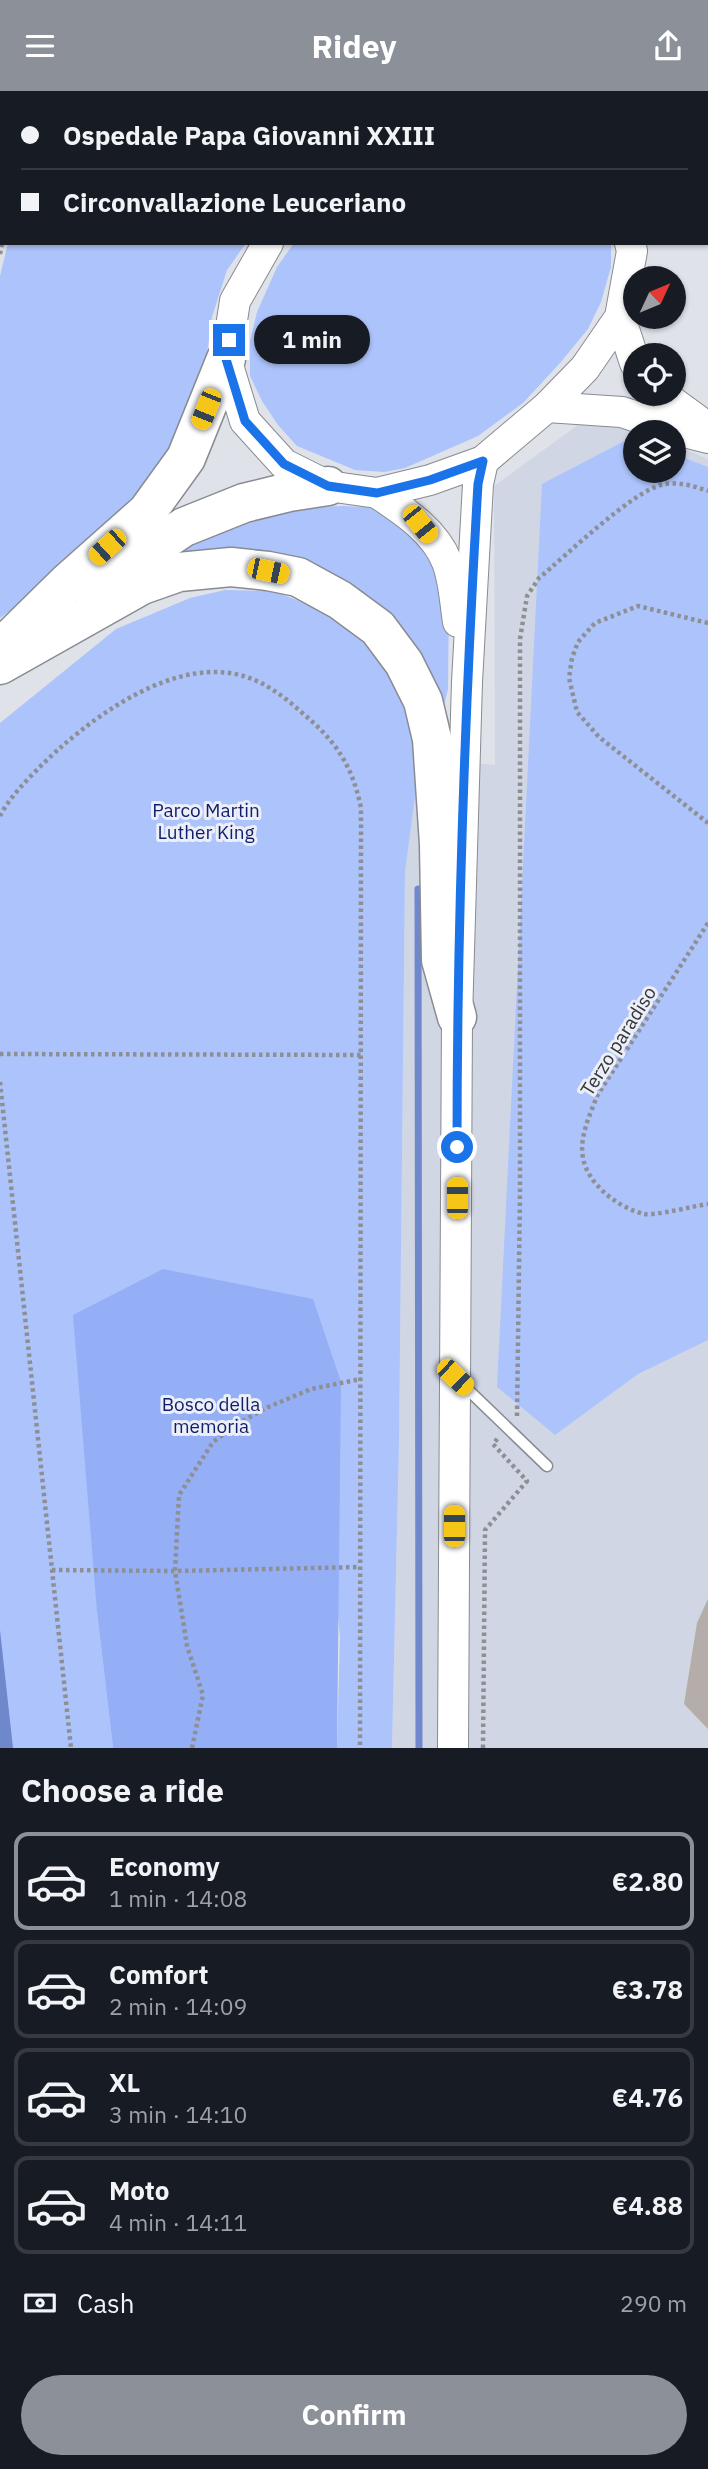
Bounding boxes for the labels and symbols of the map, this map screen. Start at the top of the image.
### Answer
north arrow [623,266,686,329]
callout: 1 min [254,315,369,365]
route end [213,324,245,356]
car [189,386,224,432]
car [399,501,442,547]
car [85,525,130,569]
car [246,556,291,586]
park label: Parco Martin Luther King [152,798,260,844]
street label: Terzo paradiso [575,982,661,1100]
route start [441,1131,473,1163]
car [447,1177,468,1219]
car [433,1355,478,1399]
park label: Bosco della memoria [162,1392,260,1438]
car [444,1505,465,1547]

